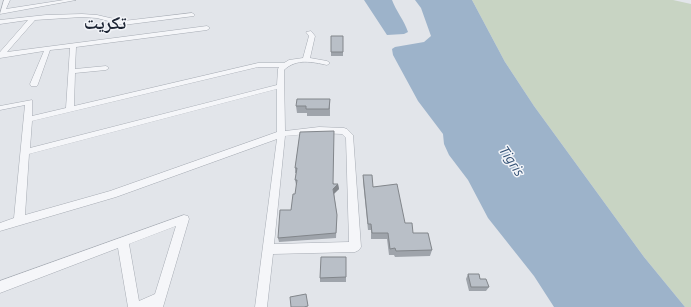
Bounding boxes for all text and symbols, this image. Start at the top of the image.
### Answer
district label: تكريت [84,12,126,33]
water label: Tigris [496,143,528,179]

